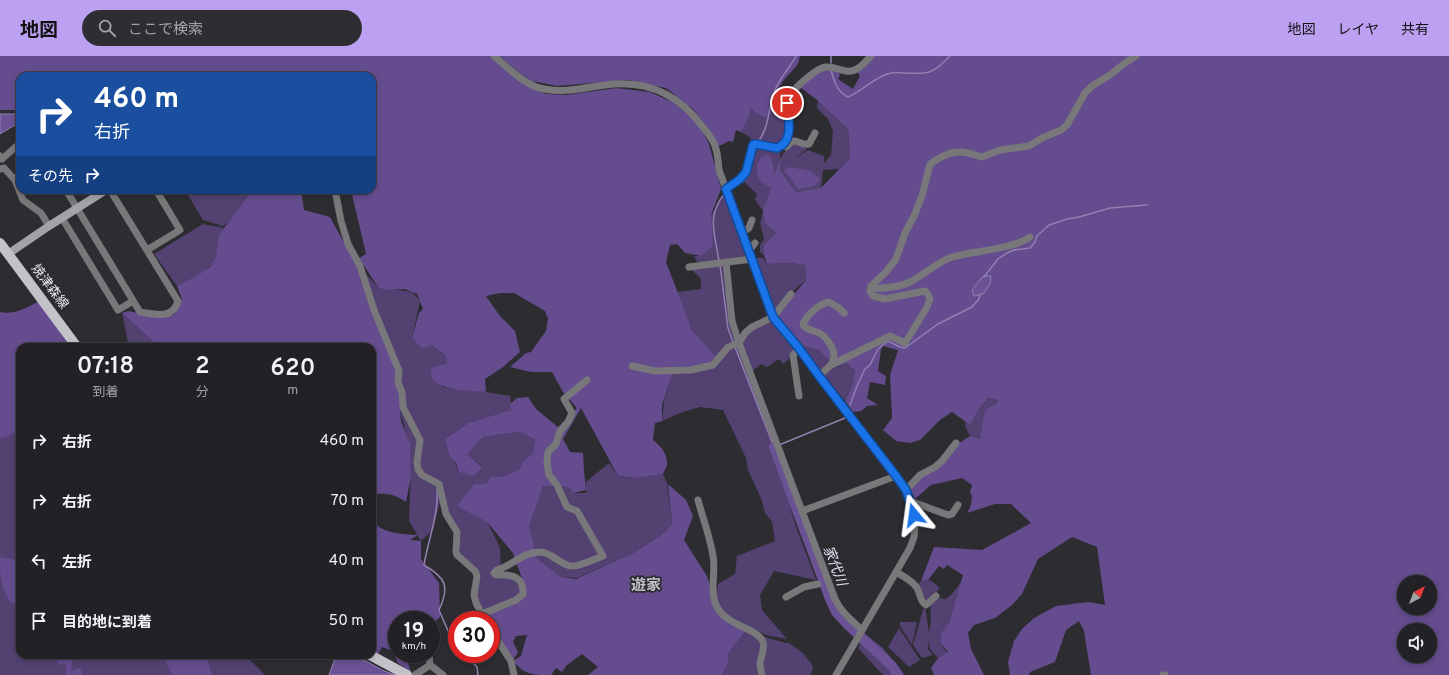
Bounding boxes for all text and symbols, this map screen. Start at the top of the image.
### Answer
search box [82,10,362,46]
icon: search [96,17,118,39]
text: 地図 [20,19,58,43]
text: ここで検索 [128,21,203,40]
text: 地図 [1287,22,1315,39]
text: レイヤ [1337,22,1379,39]
text: 共有 [1401,22,1429,39]
text: 460 m [94,82,179,118]
pin [770,86,804,120]
icon: right [28,88,80,140]
icon: arrive [776,92,798,114]
text: 右折 [94,122,130,145]
icon: right [81,164,103,186]
text: その先 [28,168,73,187]
street label: 焼津森線 [27,261,72,313]
text: 07:18 [77,352,134,382]
text: 2 [195,352,210,382]
text: 620 [270,354,315,384]
text: m [287,383,298,399]
text: 到着 [92,385,119,401]
text: 分 [196,385,209,401]
icon: right [28,430,50,452]
text: 460 m [320,432,364,451]
text: 右折 [62,434,92,453]
icon: right [28,490,50,512]
text: 70 m [331,492,364,511]
text: 右折 [62,494,92,513]
position arrow [893,494,935,536]
water label: 家代川 [819,543,850,591]
icon: left [28,550,50,572]
text: 40 m [329,552,364,571]
text: 左折 [62,554,92,573]
north arrow [1397,575,1437,615]
map controls [1397,575,1437,663]
district label: 遊家 [631,576,661,596]
icon: arrive [28,610,50,632]
speed limit sign: 30 [448,611,500,663]
text: 50 m [329,612,364,631]
text: 目的地に到着 [62,614,152,633]
text: 19 [404,619,424,645]
button: sound [1397,623,1437,663]
text: km/h [402,640,426,653]

